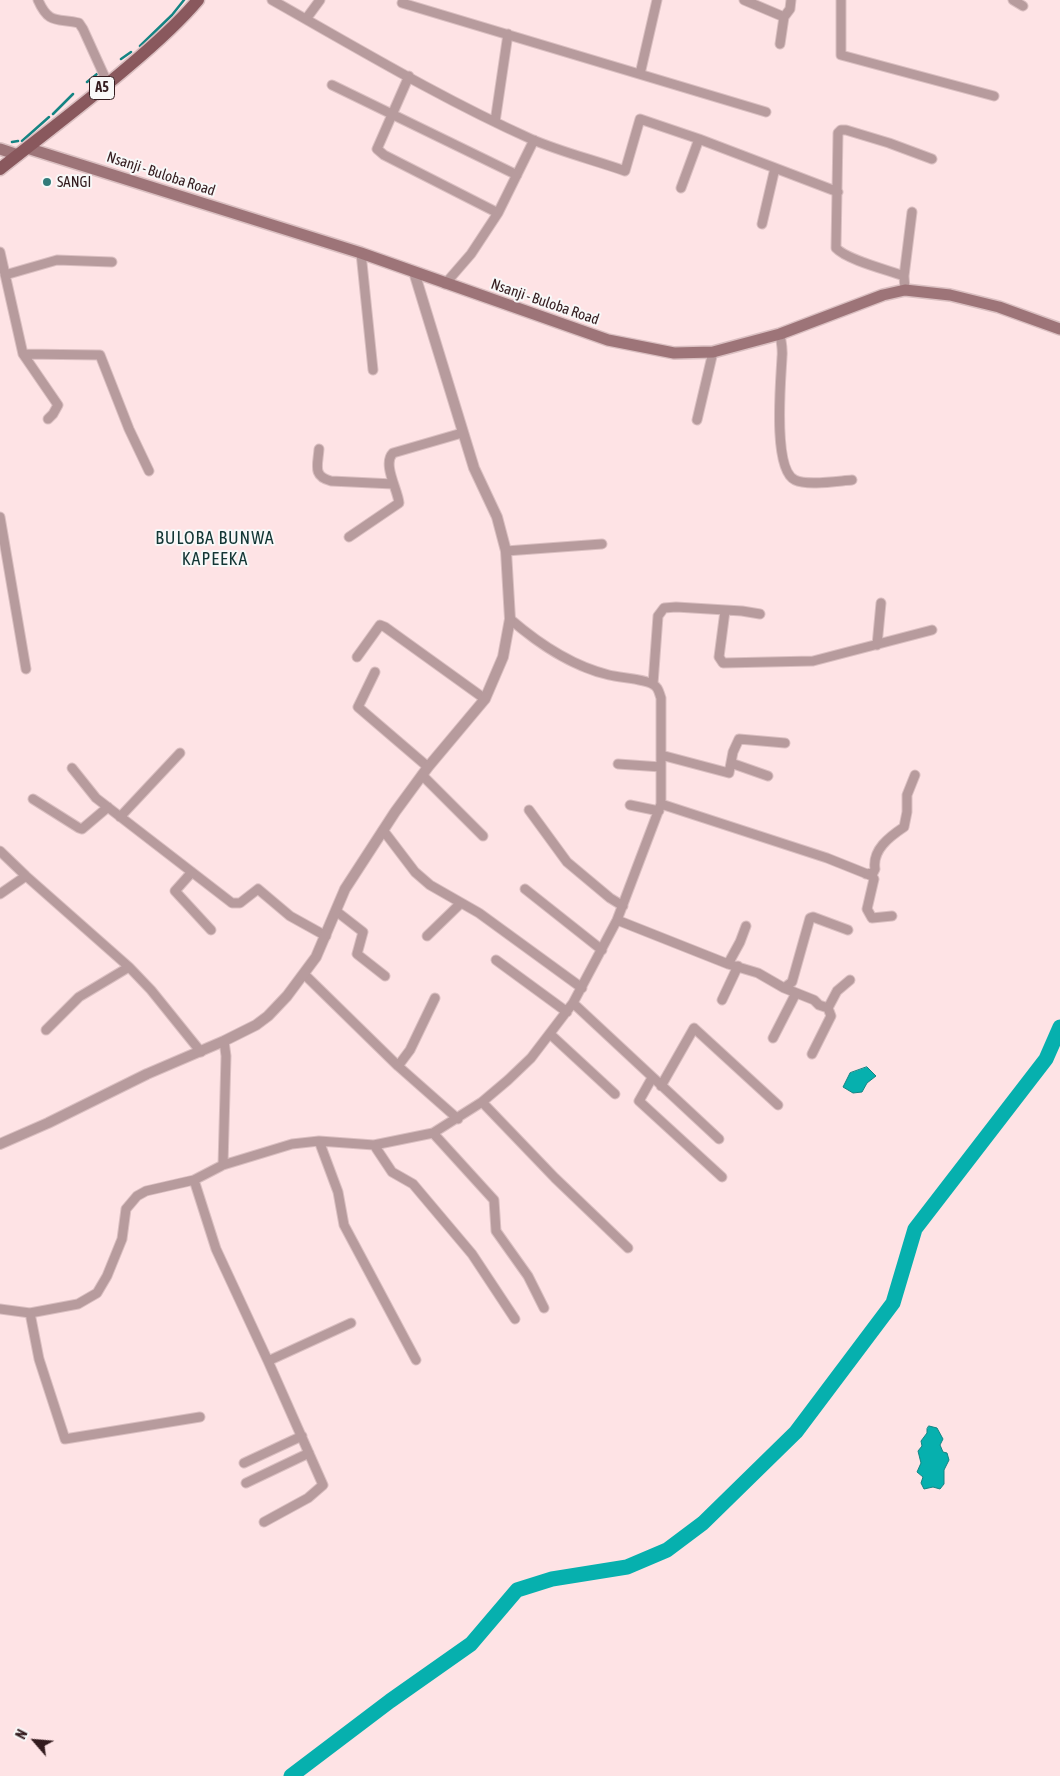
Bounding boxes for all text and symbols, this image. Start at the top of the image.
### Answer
road number: A5 [90,76,114,100]
street label: Nsanji - Buloba Road [104,148,218,200]
place label: SANGI [57,173,91,191]
marker: SANGI [41,176,53,188]
street label: Nsanji - Buloba Road [489,275,601,329]
district label: BULOBA BUNWA KAPEEKA [154,527,276,570]
north arrow [10,1716,60,1766]
text: N [13,1727,31,1742]

